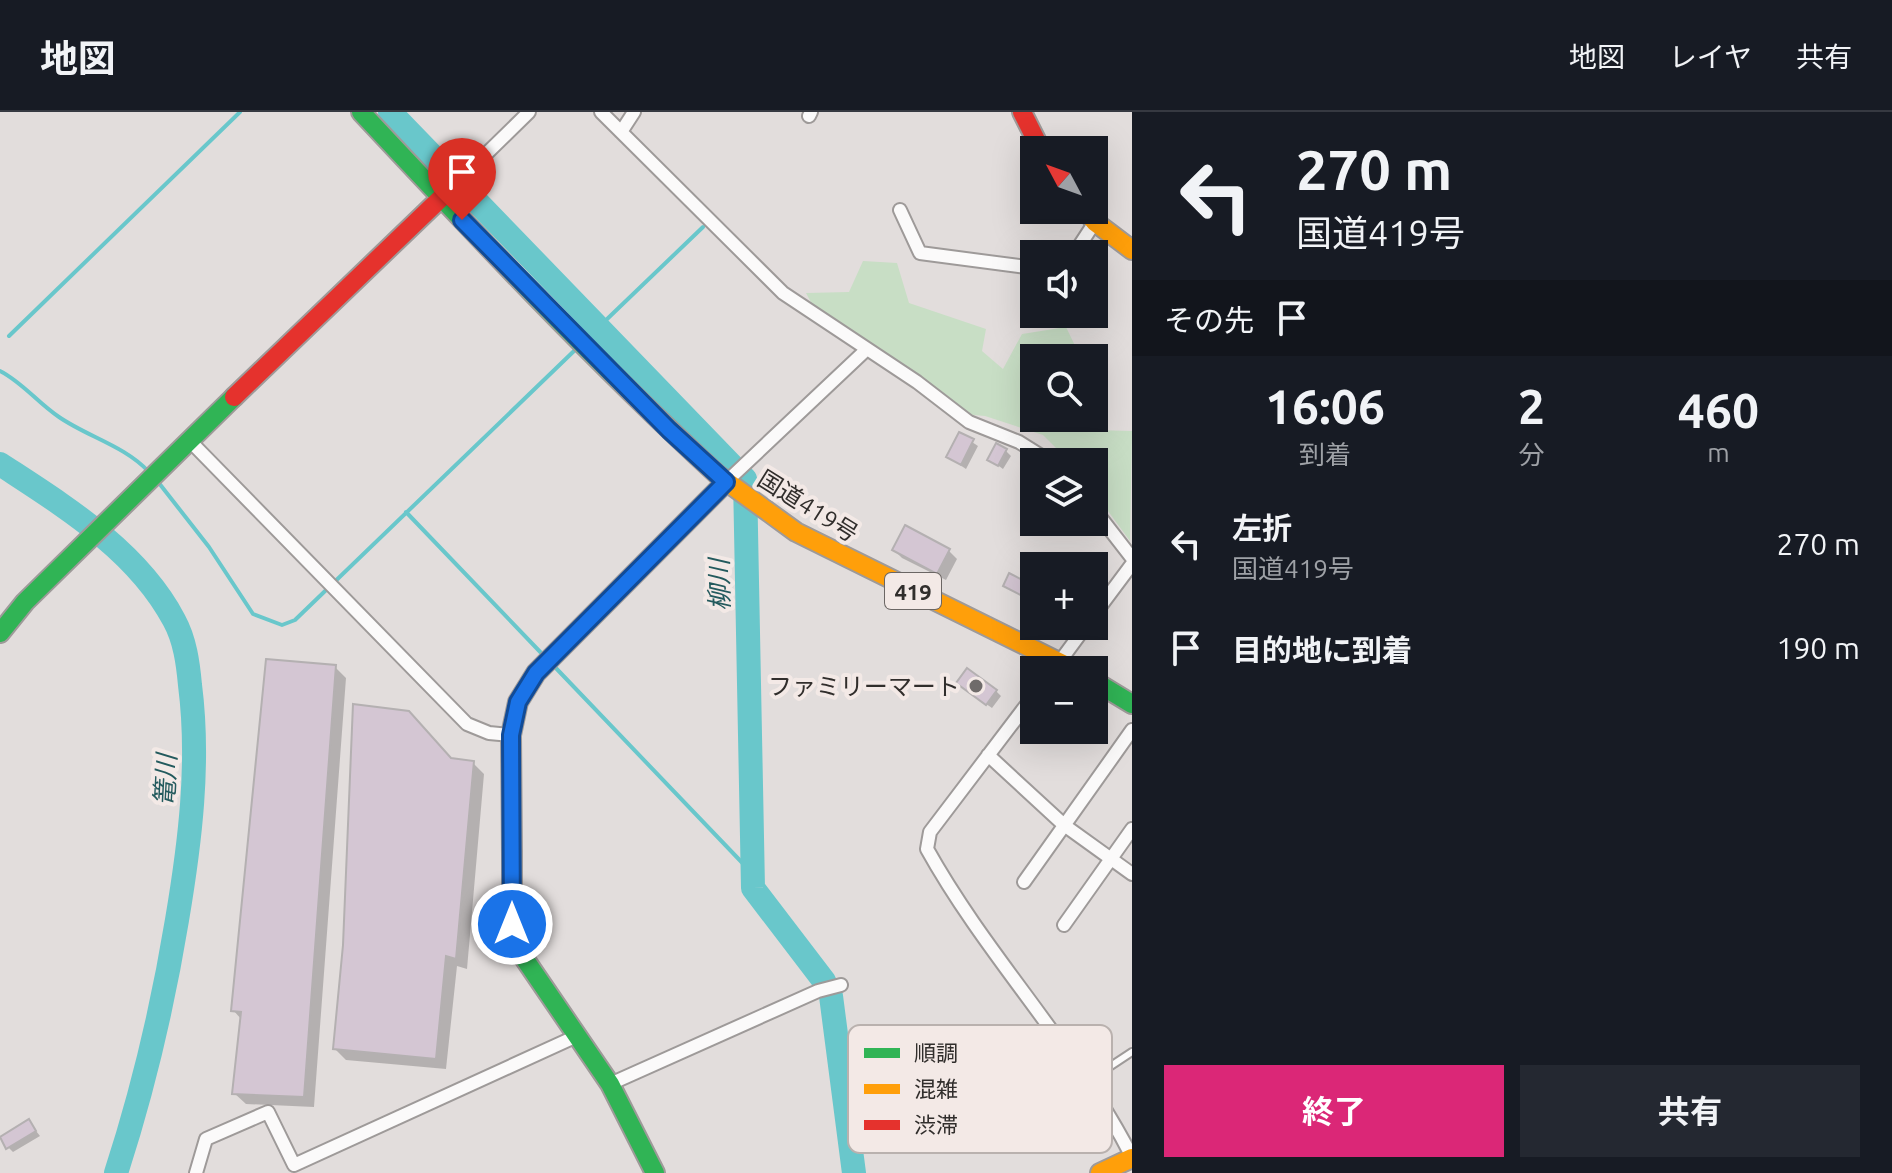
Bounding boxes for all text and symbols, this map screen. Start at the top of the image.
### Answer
text: 地図 [40,37,116,79]
text: 地図 [1569,41,1625,72]
text: レイヤ [1669,41,1752,72]
text: 共有 [1796,41,1852,72]
north arrow [1020,136,1108,224]
map controls [1020,136,1108,744]
pin [428,138,496,220]
text: 270 m [1296,138,1452,201]
icon: left [1164,144,1268,248]
icon: arrive [440,150,484,194]
text: 国道419号 [1296,212,1465,253]
button: sound [1020,240,1108,328]
icon: arrive [1270,296,1314,340]
text: その先 [1164,303,1254,337]
button: search [1020,344,1108,432]
text: 16:06 [1265,379,1385,433]
text: 2 [1518,379,1545,433]
text: 460 [1678,383,1759,437]
text: m [1707,438,1730,467]
text: 到着 [1299,440,1351,469]
text: 分 [1518,440,1544,469]
button: layers [1020,448,1108,536]
street label: 国道419号 [753,465,863,547]
text: 左折 [1232,511,1292,545]
icon: left [1164,522,1208,566]
text: 270 m [1776,527,1860,561]
button: + [1020,552,1108,640]
text: 国道419号 [1232,554,1354,583]
water label: 柳川 [704,556,734,611]
road number: 419 [885,573,941,609]
icon: arrive [1164,626,1208,670]
text: 190 m [1776,631,1860,665]
text: 目的地に到着 [1232,633,1412,667]
button: − [1020,656,1108,744]
place label: ファミリーマート [768,673,960,700]
marker: ファミリーマート [967,677,985,695]
water label: 篭川 [149,750,181,807]
position arrow [470,882,554,966]
legend [848,1025,1112,1153]
text: 順調 [914,1040,958,1065]
button: 終了 [1164,1065,1504,1157]
button: 共有 [1520,1065,1860,1157]
text: 混雑 [914,1076,958,1101]
text: 渋滞 [914,1112,958,1137]

